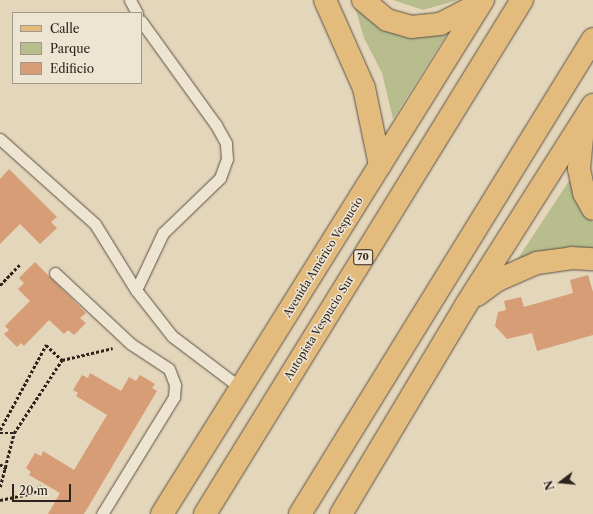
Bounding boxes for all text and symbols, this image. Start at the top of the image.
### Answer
legend [12,12,142,84]
text: Calle [50,21,79,36]
text: Parque [50,41,90,56]
text: Edificio [50,61,94,76]
street label: Avenida Américo Vespucio [280,194,366,320]
road number: 70 [353,249,373,265]
street label: Autopista Vespucio Sur [281,273,357,383]
north arrow [541,462,581,502]
scale bar [14,476,73,502]
text: N [541,479,558,492]
text: 20 m [19,483,48,498]

